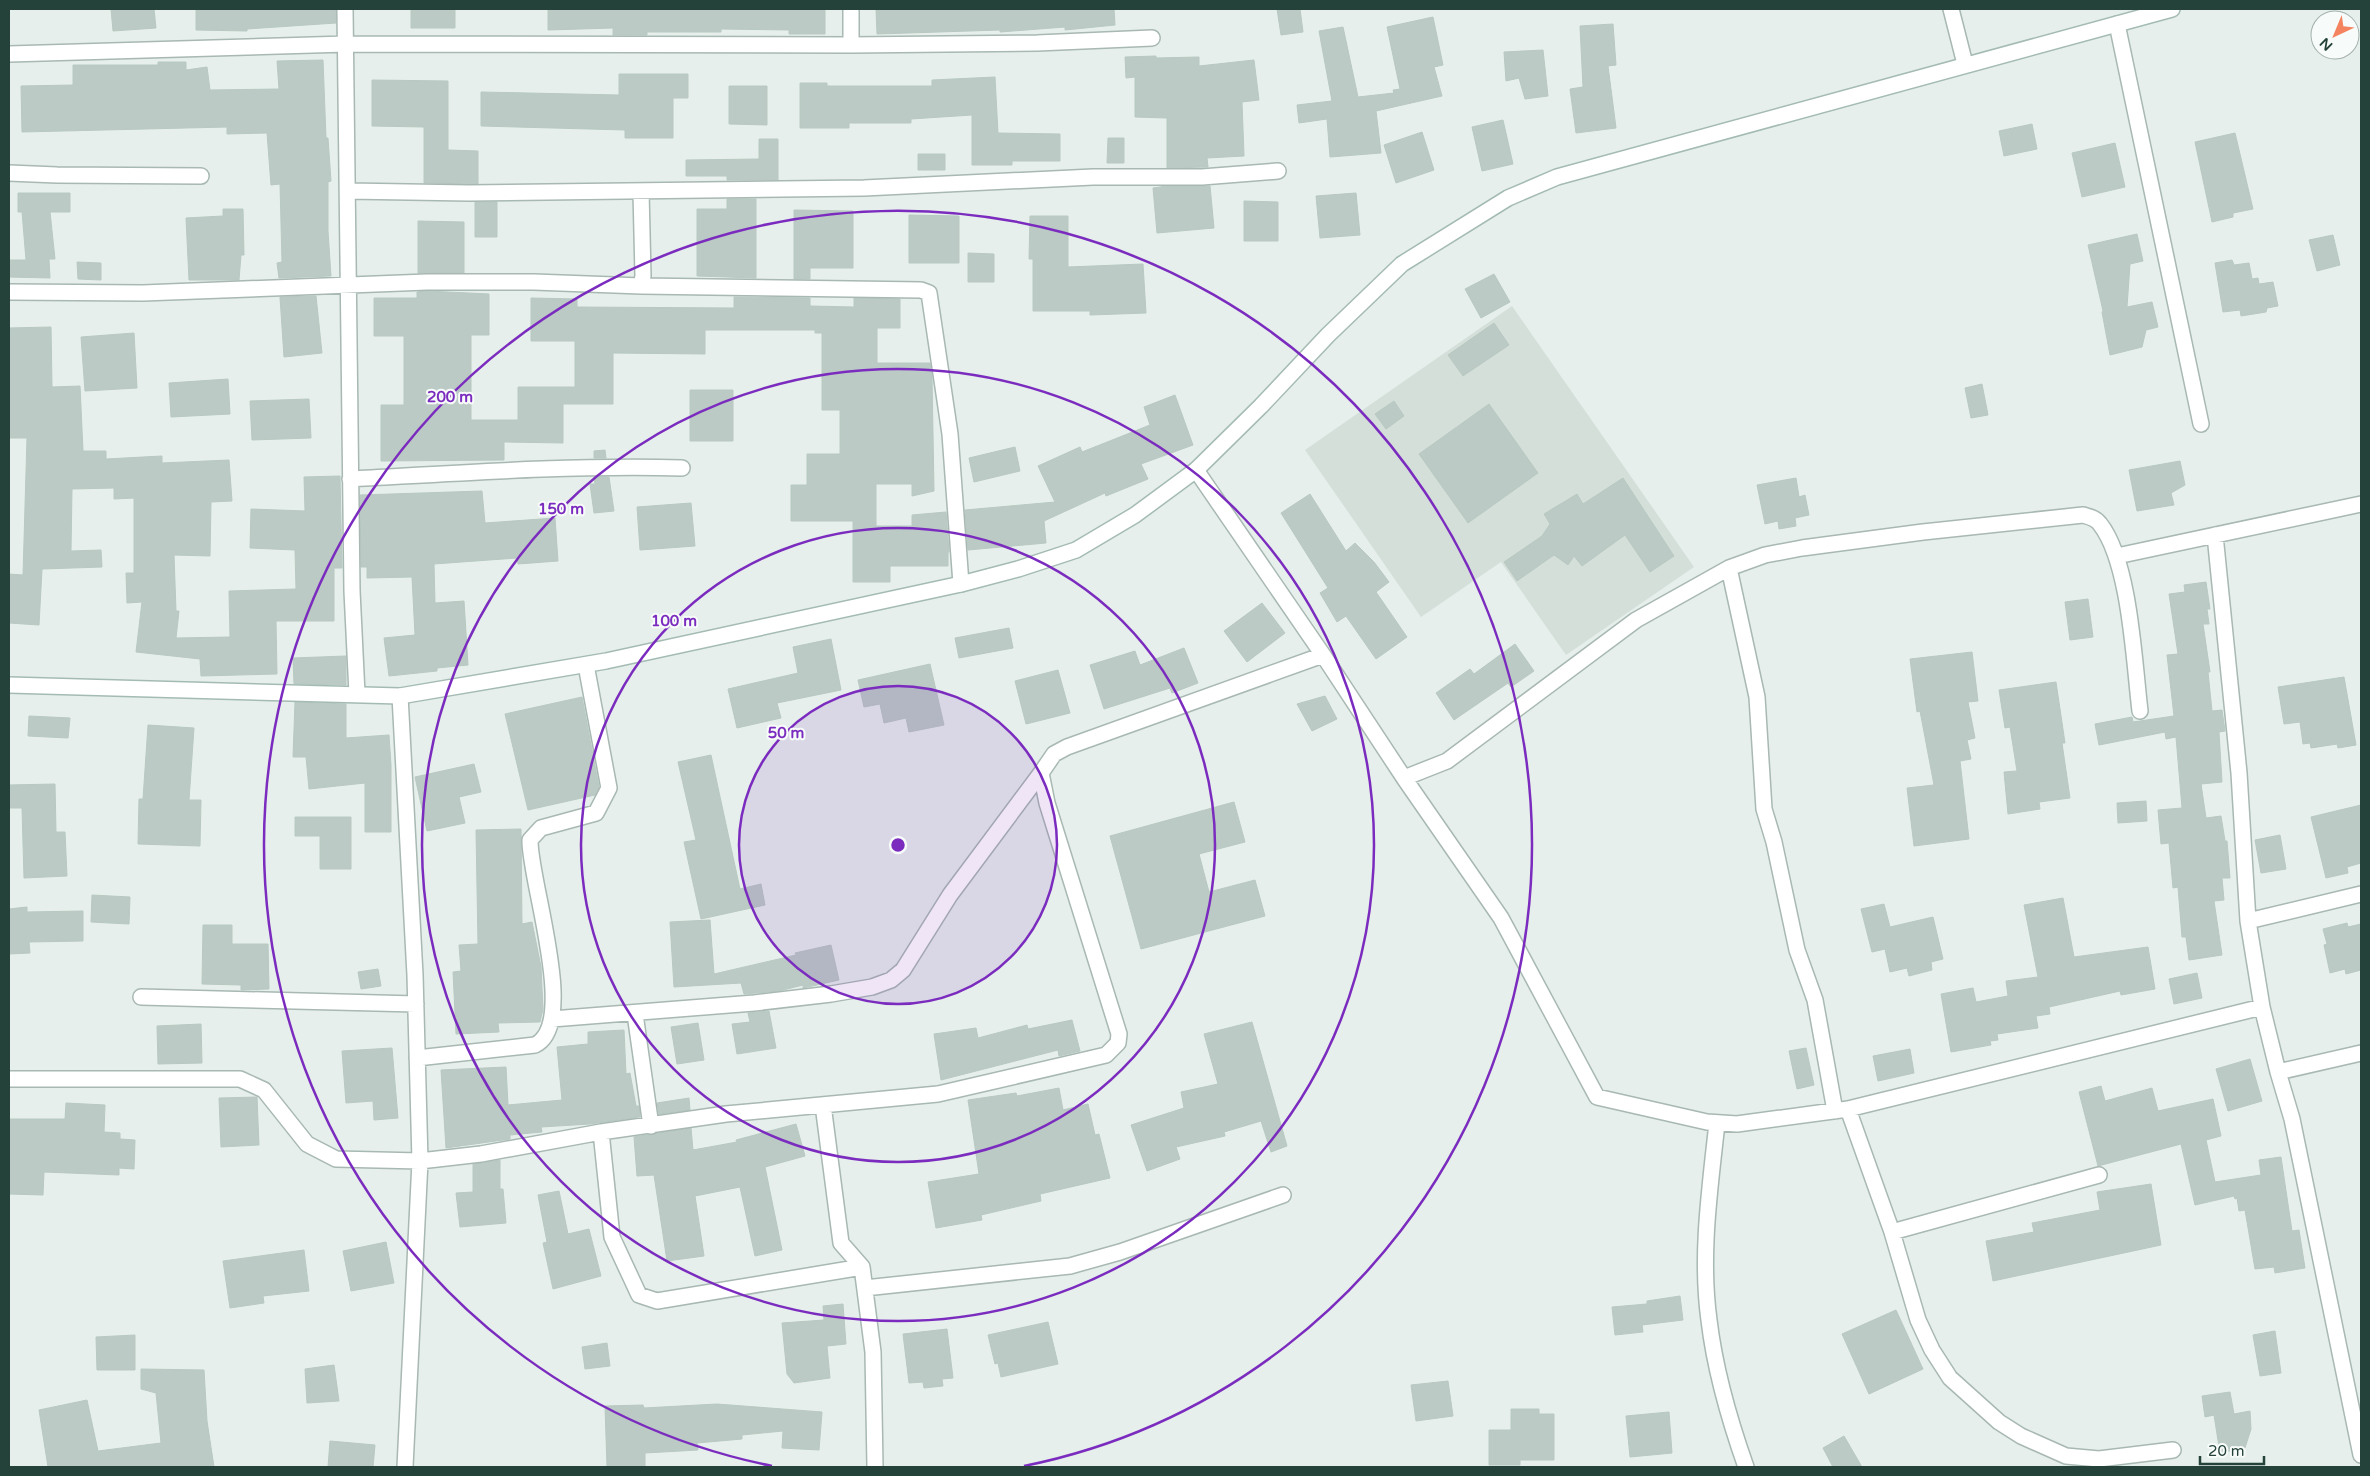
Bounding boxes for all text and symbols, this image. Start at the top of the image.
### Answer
north arrow [2310,10,2360,60]
text: N [2316,34,2336,54]
text: 200 m [427,388,473,406]
text: 150 m [538,500,584,518]
text: 100 m [651,612,697,630]
text: 50 m [768,724,804,742]
centre of rings [889,836,907,854]
scale bar [2200,1434,2264,1466]
text: 20 m [2208,1442,2245,1460]

